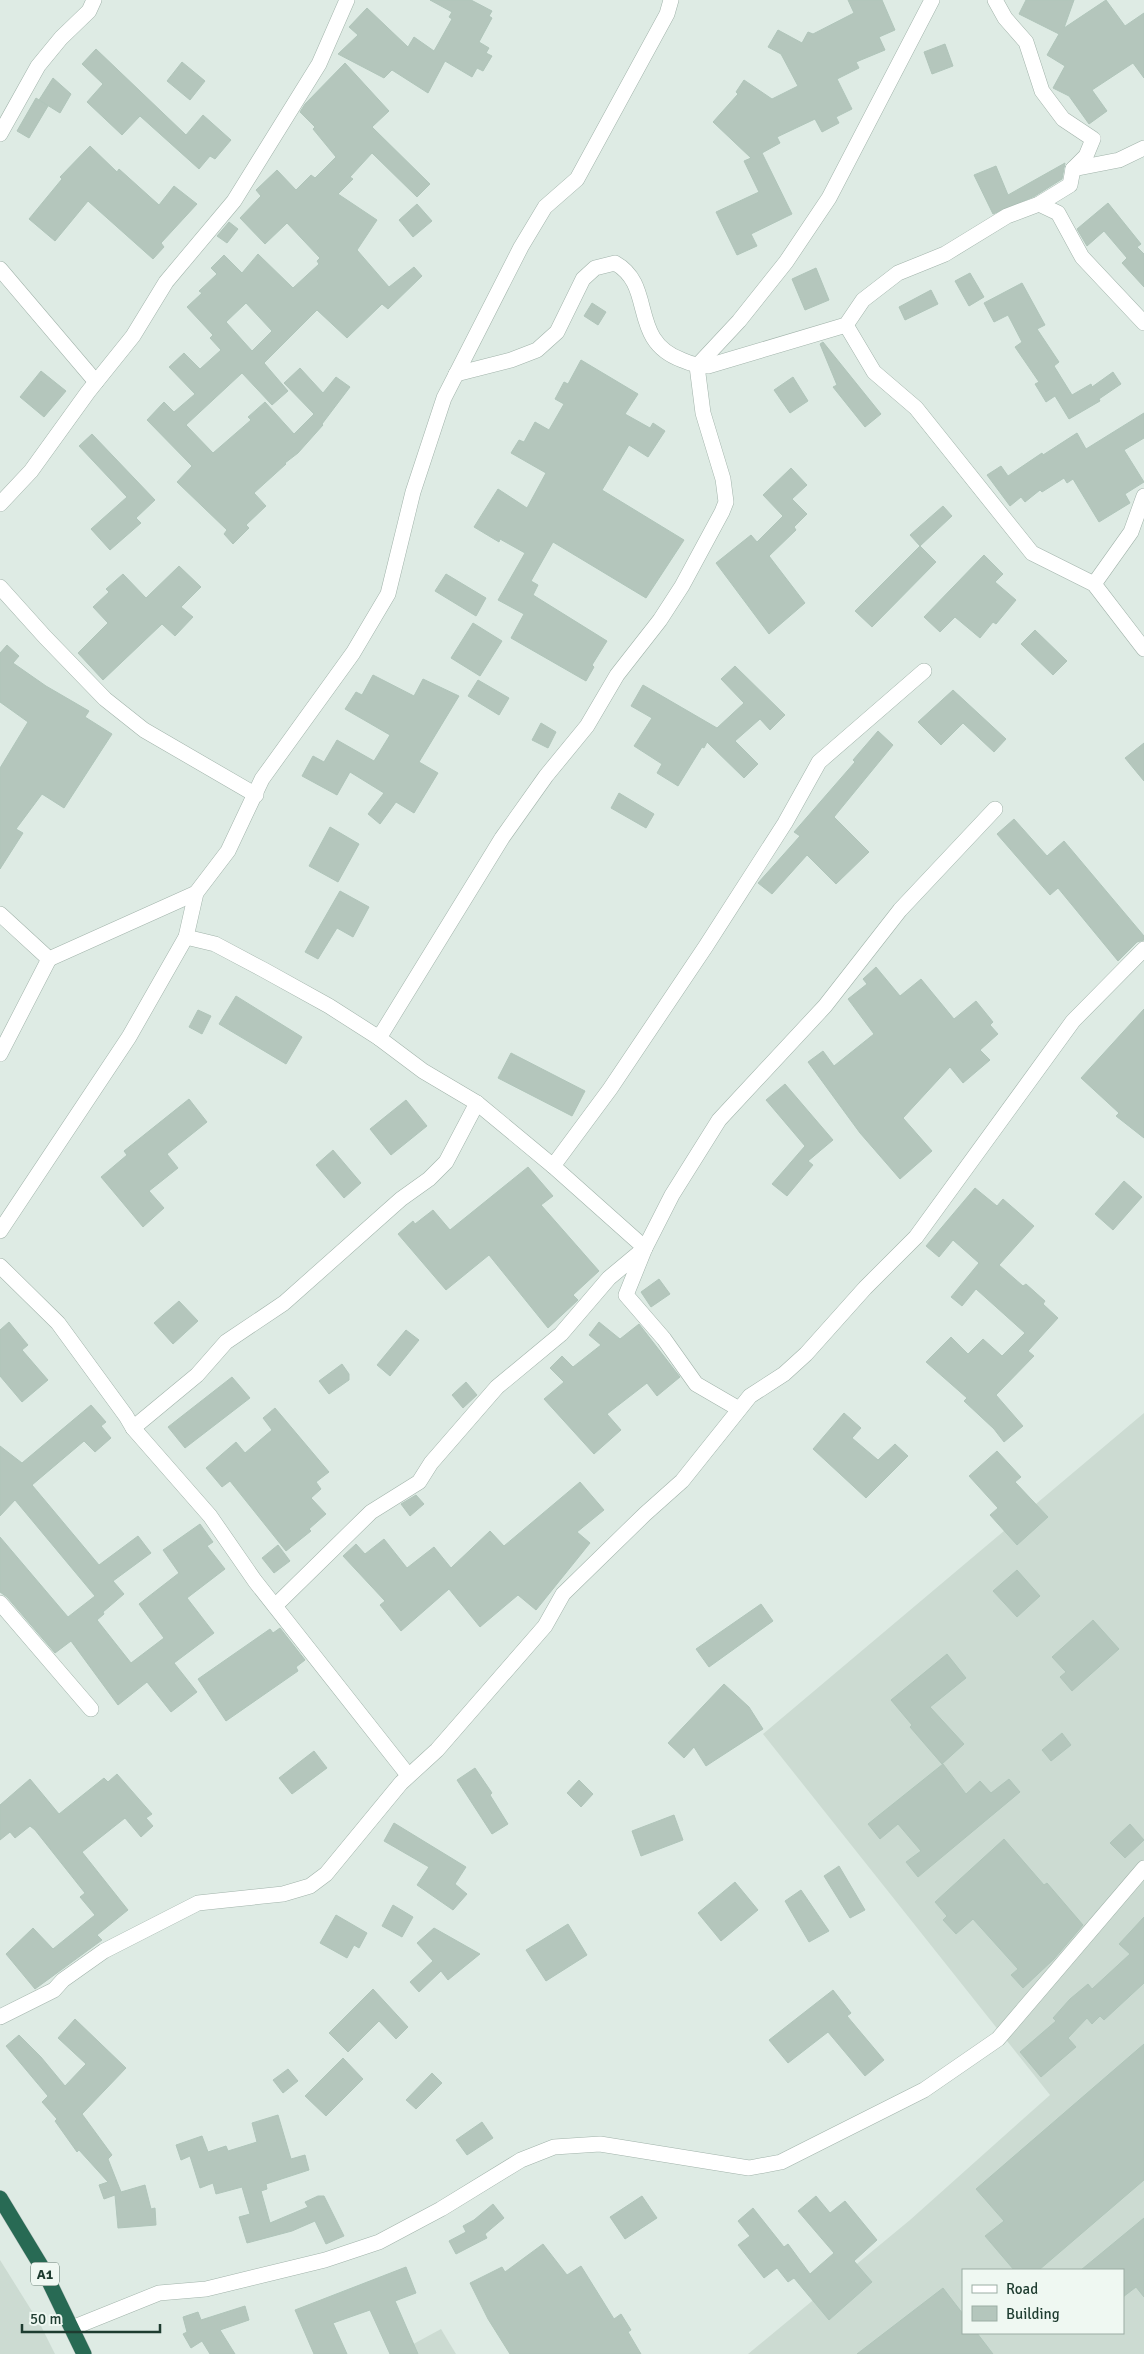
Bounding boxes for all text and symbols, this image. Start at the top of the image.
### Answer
road number: A1 [31,2262,59,2286]
legend [962,2269,1124,2334]
text: Road [1006,2280,1038,2298]
scale bar [22,2302,160,2334]
text: Building [1006,2305,1060,2323]
text: 50 m [30,2310,61,2328]

